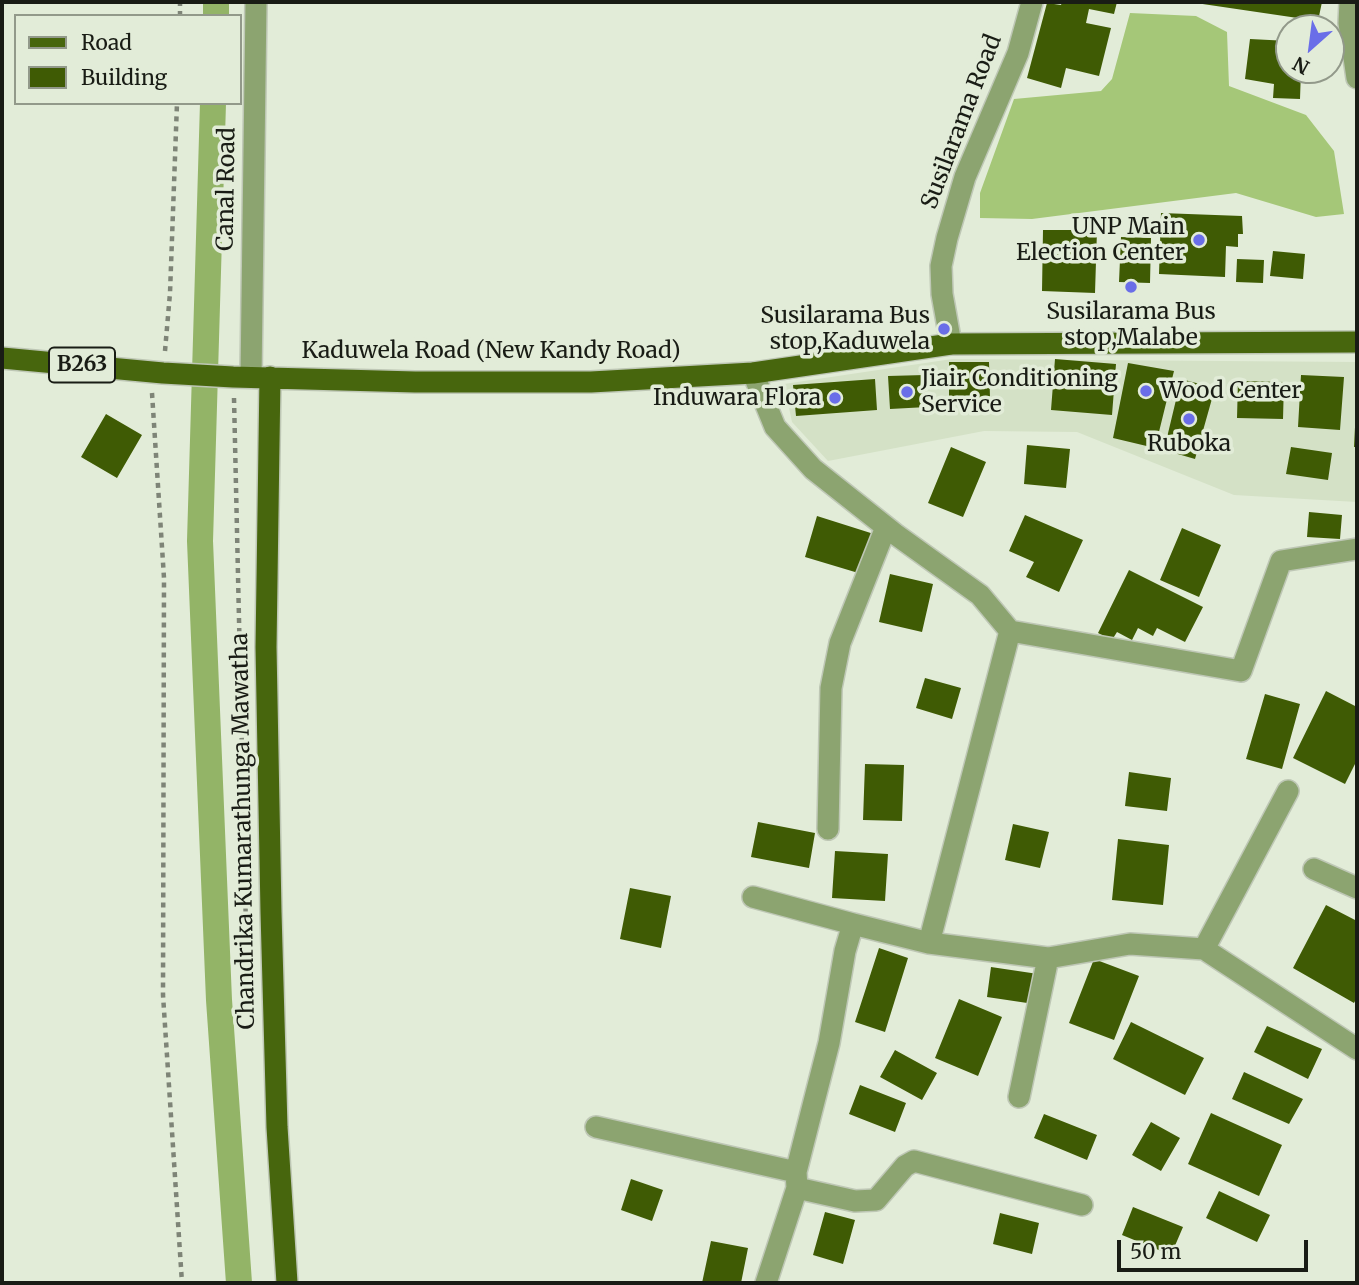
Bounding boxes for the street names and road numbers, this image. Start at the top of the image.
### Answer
street label: Susilarama Road [916,31,1008,213]
street label: Canal Road [212,127,242,251]
street label: Kaduwela Road (New Kandy Road) [301,337,681,365]
road number: B263 [49,348,115,382]
street label: Chandrika Kumarathunga Mawatha [227,632,261,1030]

